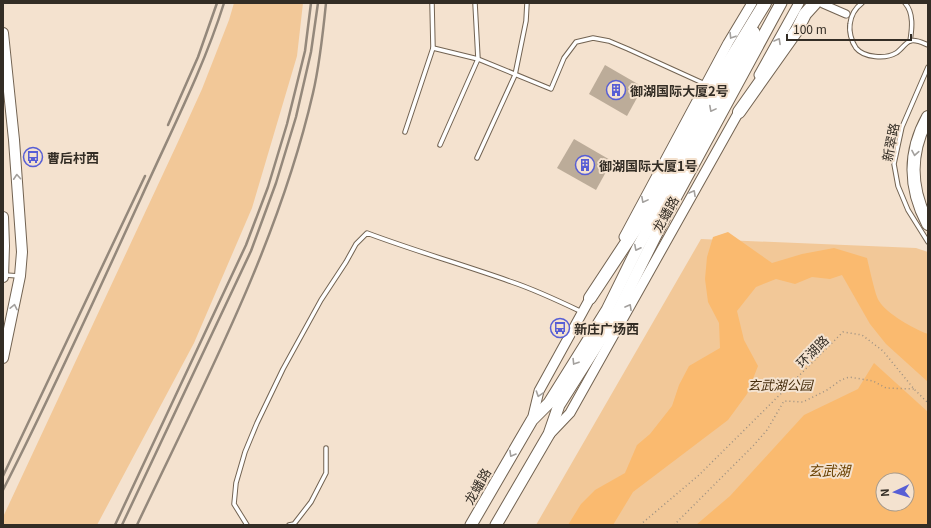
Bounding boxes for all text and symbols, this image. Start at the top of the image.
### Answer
scale bar [787,16,911,42]
text: 100 m [793,20,827,37]
one-way arrow [729,32,736,39]
one-way arrow [773,38,780,45]
building icon: 御湖国际大厦2号 [605,79,627,101]
place label: 御湖国际大厦2号 [630,81,729,100]
one-way arrow [709,105,716,112]
street label: 新翠路 [877,121,903,163]
bus stop icon: 曹后村西 [22,146,44,168]
place label: 曹后村西 [47,148,99,167]
one-way arrow [911,150,920,156]
building icon: 御湖国际大厦1号 [574,154,596,176]
place label: 御湖国际大厦1号 [599,156,698,175]
one-way arrow [12,174,21,180]
one-way arrow [688,190,696,198]
street label: 龙蟠路 [647,192,683,236]
one-way arrow [642,196,649,204]
one-way arrow [634,244,642,252]
one-way arrow [9,303,17,310]
one-way arrow [625,304,632,311]
bus stop icon: 新庄广场西 [549,317,571,339]
place label: 新庄广场西 [574,319,639,338]
street label: 环湖路 [791,330,833,372]
one-way arrow [572,358,579,365]
park label: 玄武湖公园 [747,375,814,394]
one-way arrow [535,390,544,397]
one-way arrow [510,450,517,457]
water label: 玄武湖 [808,460,852,480]
street label: 龙蟠路 [459,464,495,508]
north arrow [875,472,915,512]
text: N [876,488,892,497]

